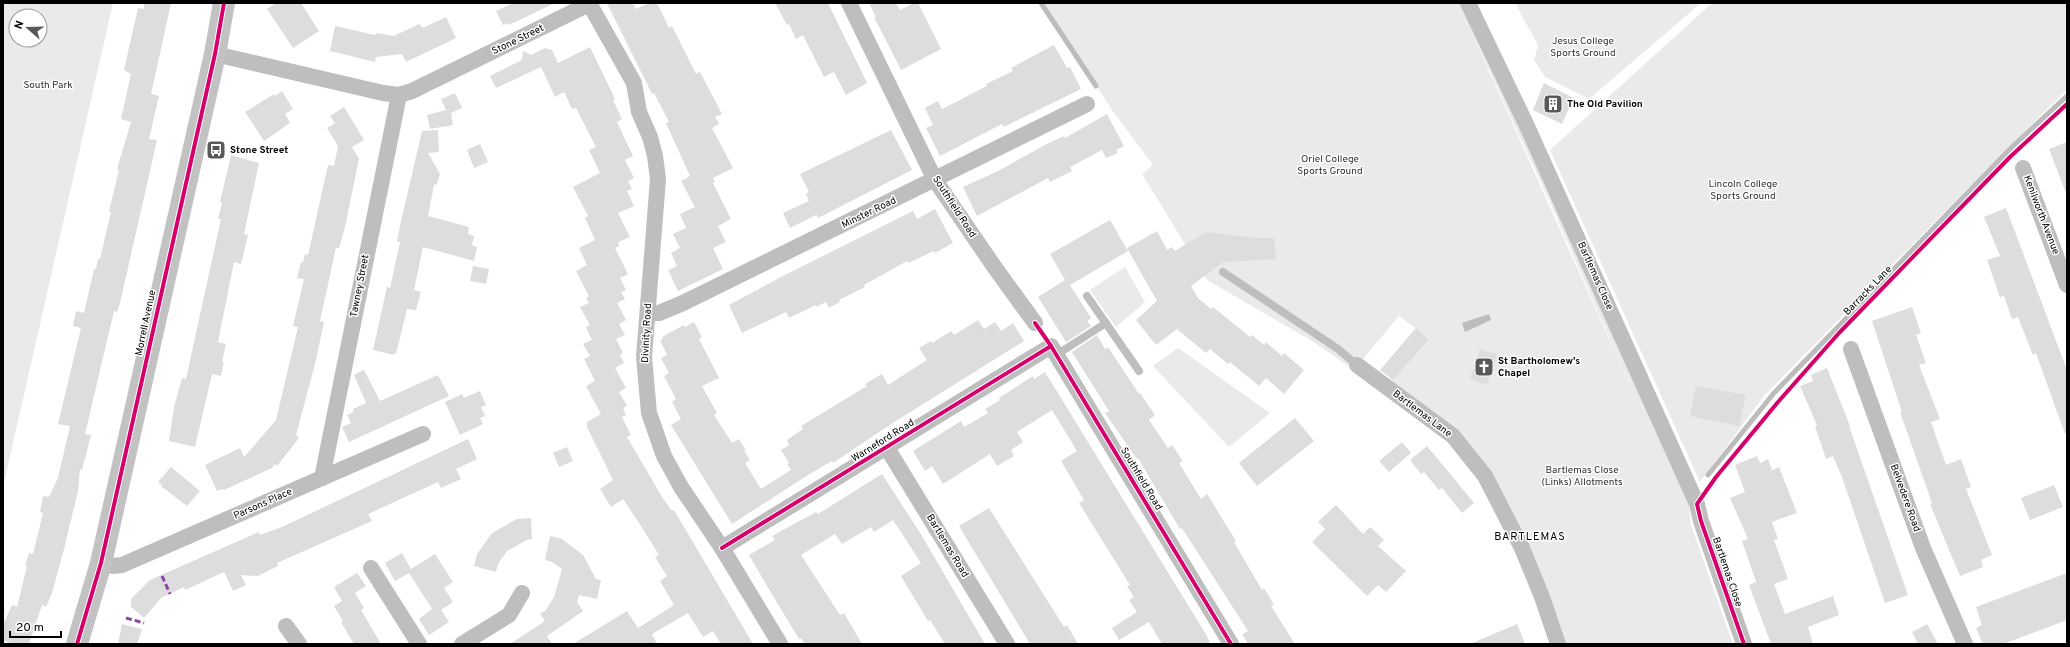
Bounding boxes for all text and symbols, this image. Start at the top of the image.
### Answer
north arrow [8,8,48,48]
text: N [12,19,27,31]
street label: Stone Street [490,22,546,58]
park label: Jesus College Sports Ground [1550,35,1616,60]
park label: South Park [23,79,73,92]
building icon: The Old Pavilion [1542,93,1564,115]
place label: The Old Pavilion [1567,98,1643,111]
bus stop icon: Stone Street [205,139,227,161]
place label: Stone Street [230,144,288,157]
park label: Oriel College Sports Ground [1297,153,1363,178]
street label: Southfield Road [929,174,979,240]
street label: Kenilworth Avenue [2020,174,2062,256]
park label: Lincoln College Sports Ground [1708,178,1778,203]
street label: Minster Road [839,194,899,232]
street label: Bartlemas Close [1574,240,1616,312]
street label: Tawney Street [348,253,372,318]
street label: Barracks Lane [1841,263,1895,319]
street label: Morrell Avenue [133,289,159,357]
street label: Divinity Road [639,303,655,363]
place label: St Bartholomew's Chapel [1498,355,1580,380]
church icon: St Bartholomew's Chapel [1473,356,1495,378]
street label: Bartlemas Lane [1390,388,1454,440]
street label: Warneford Road [849,416,917,466]
street label: Southfield Road [1117,445,1165,513]
street label: Belvedere Road [1887,462,1923,534]
park label: Bartlemas Close (Links) Allotments [1541,464,1623,489]
street label: Parsons Place [232,485,294,523]
street label: Bartlemas Road [923,512,971,580]
district label: BARTLEMAS [1494,530,1566,544]
street label: Bartlemas Close [1709,535,1745,609]
scale bar [10,613,61,639]
text: 20 m [16,620,44,636]

